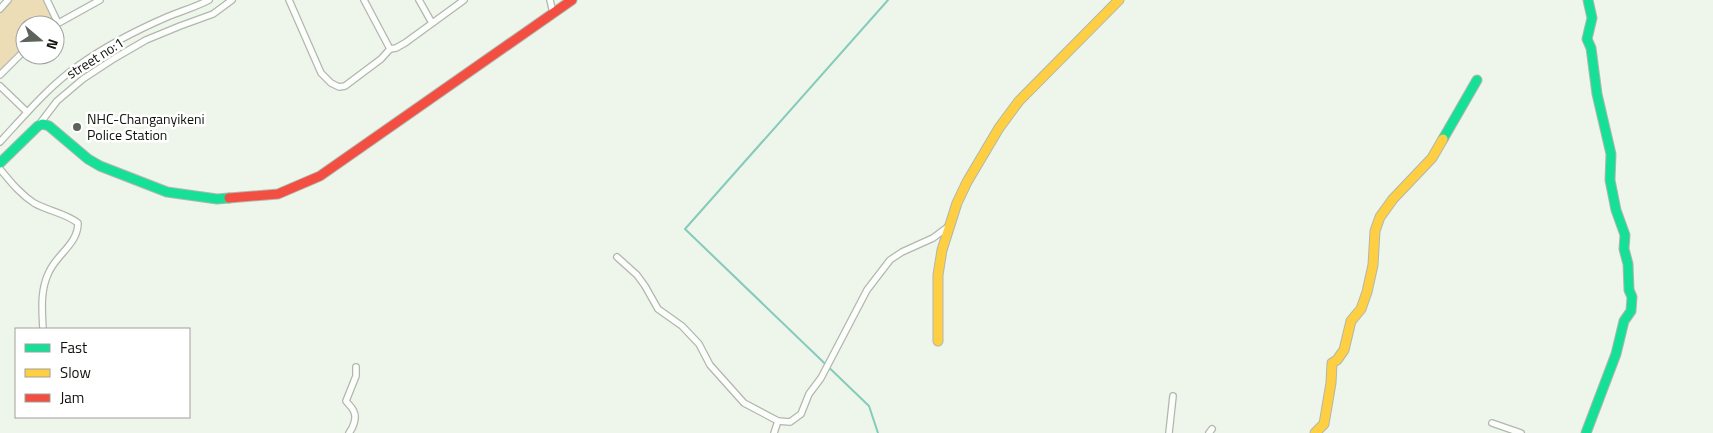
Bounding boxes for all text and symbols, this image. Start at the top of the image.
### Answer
north arrow [15,15,65,65]
street label: street no:1 [62,32,127,83]
text: N [41,36,64,52]
place label: NHC-Changanyikeni Police Station [87,108,205,145]
marker: NHC-Changanyikeni Police Station [71,121,83,133]
legend [15,328,190,418]
text: Fast [60,336,88,359]
text: Slow [60,361,91,384]
text: Jam [60,386,84,409]

